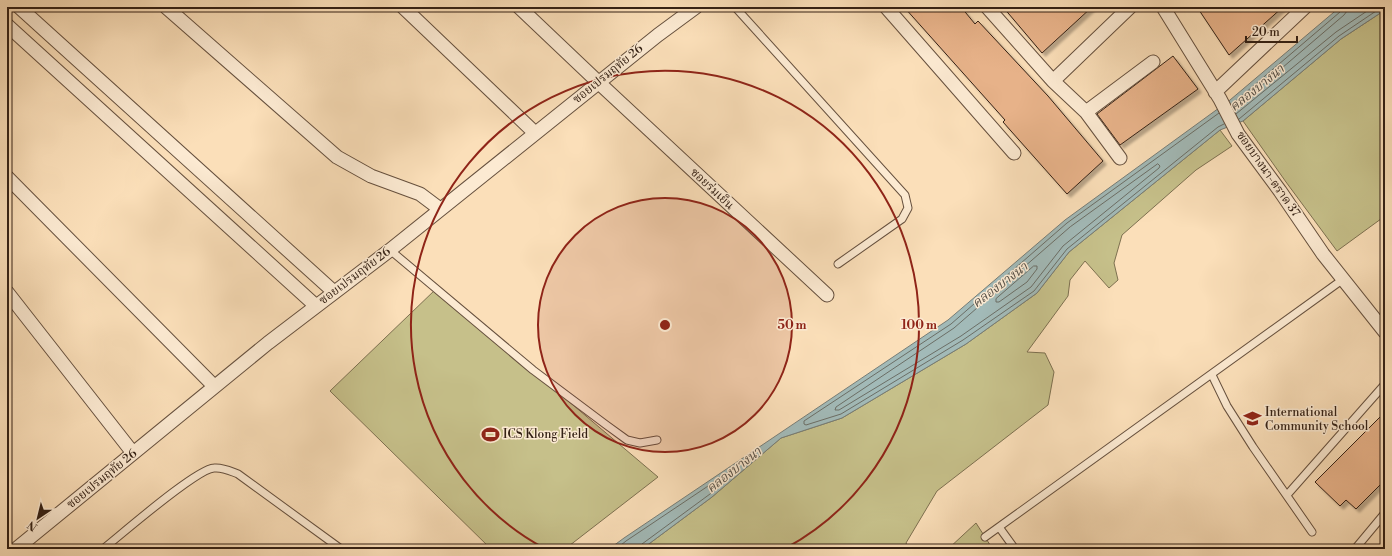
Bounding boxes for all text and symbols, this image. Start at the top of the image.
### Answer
scale bar [1246,18,1297,44]
text: 20 m [1252,25,1280,40]
street label: ซอยเปรมฤทัย 26 [570,41,646,107]
water label: คลองบางนา [1226,61,1288,115]
street label: ซอยบางนา-ตราด 37 [1233,128,1303,220]
street label: ซอยร่มเย็น [687,164,738,213]
street label: ซอยเปรมฤทัย 26 [316,244,394,308]
water label: คลองบางนา [969,259,1031,311]
centre of rings [658,318,672,332]
text: 50 m [777,318,807,333]
text: 100 m [901,318,937,333]
place label: International Community School [1265,405,1369,434]
school or university icon: International Community School [1242,409,1262,429]
sports icon: ICS Klong Field [480,424,500,444]
place label: ICS Klong Field [503,427,588,442]
water label: คลองบางนา [703,443,765,496]
street label: ซอยเปรมฤทัย 26 [64,446,140,512]
north arrow [18,498,58,538]
text: N [25,517,40,534]

